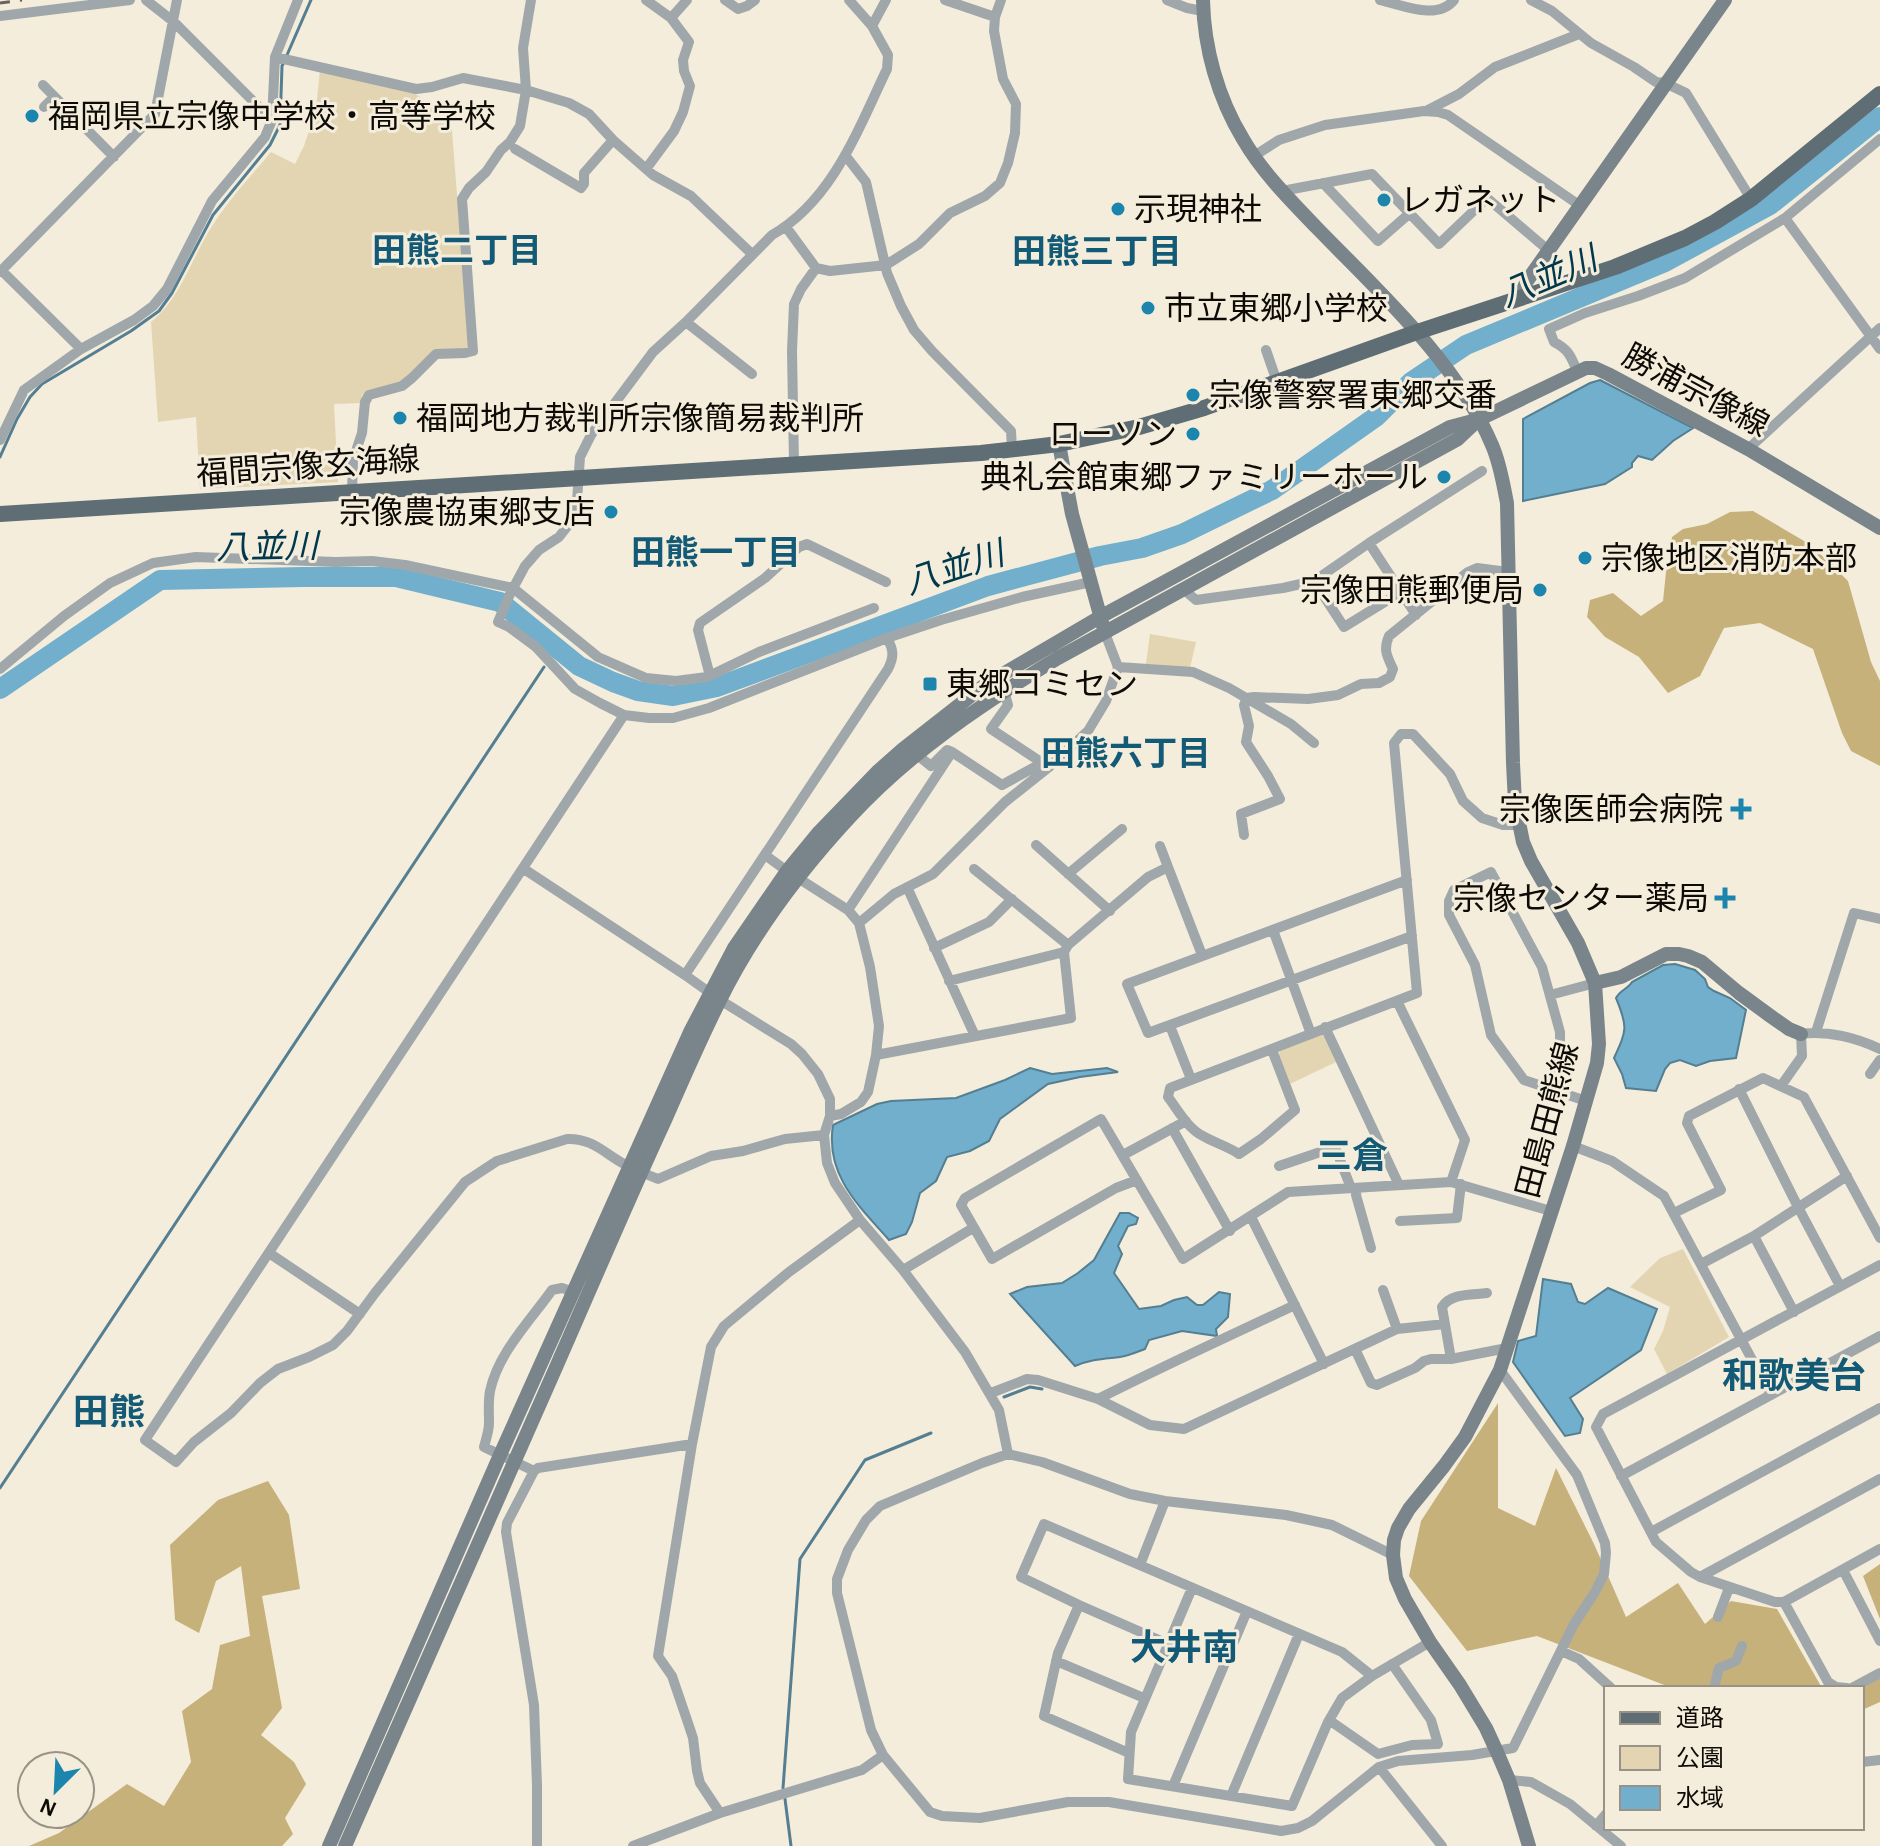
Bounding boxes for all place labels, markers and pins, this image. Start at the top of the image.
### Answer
place label: 福岡県立宗像中学校・高等学校 [48,99,496,133]
marker: 福岡県立宗像中学校・高等学校 [23,107,41,125]
place label: レガネット [1400,184,1560,217]
marker: レガネット [1375,191,1393,209]
place label: 示現神社 [1134,193,1262,226]
marker: 示現神社 [1109,200,1127,218]
place label: 市立東郷小学校 [1164,291,1388,325]
marker: 市立東郷小学校 [1139,299,1157,317]
place label: 宗像警察署東郷交番 [1209,378,1497,412]
marker: 宗像警察署東郷交番 [1184,386,1202,404]
place label: 福岡地方裁判所宗像簡易裁判所 [416,401,864,435]
marker: 福岡地方裁判所宗像簡易裁判所 [391,409,409,427]
place label: ローソン [1049,419,1177,451]
marker: ローソン [1184,425,1202,443]
place label: 典礼会館東郷ファミリーホール [980,461,1428,494]
marker: 典礼会館東郷ファミリーホール [1435,468,1453,486]
place label: 宗像農協東郷支店 [339,495,595,529]
marker: 宗像農協東郷支店 [602,503,620,521]
place label: 宗像地区消防本部 [1601,541,1857,575]
marker: 宗像地区消防本部 [1576,549,1594,567]
place label: 宗像田熊郵便局 [1300,573,1524,607]
marker: 宗像田熊郵便局 [1531,581,1549,599]
place label: 東郷コミセン [946,668,1138,701]
marker: 東郷コミセン [921,675,939,693]
place label: 宗像医師会病院 [1499,792,1723,826]
marker: 宗像医師会病院 [1730,798,1752,820]
place label: 宗像センター薬局 [1453,881,1709,915]
marker: 宗像センター薬局 [1716,889,1734,907]

